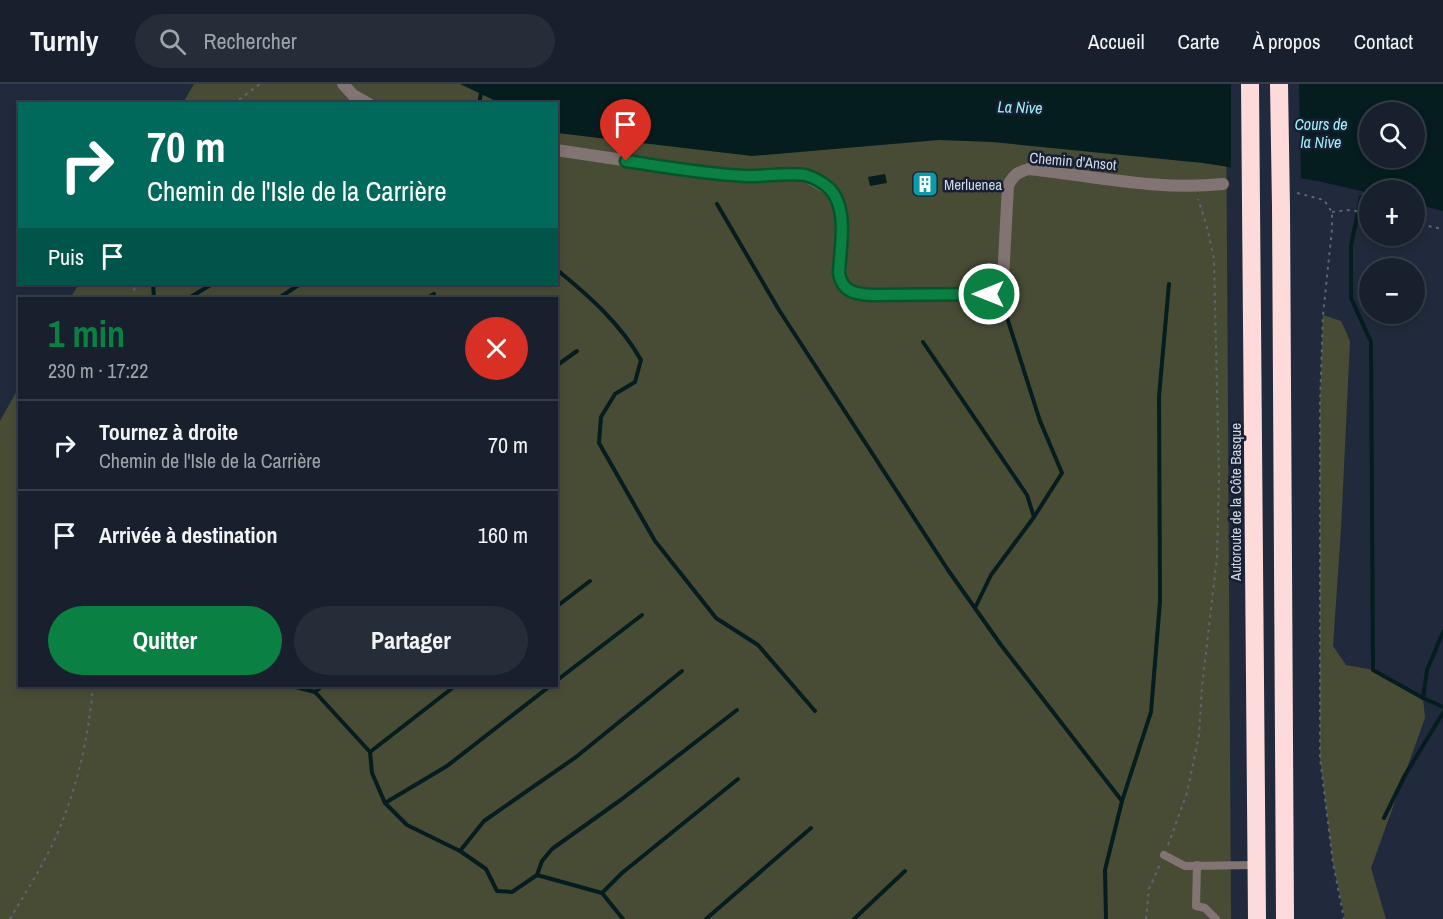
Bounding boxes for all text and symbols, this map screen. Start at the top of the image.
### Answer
search box [135,14,555,68]
text: Turnly [30,22,99,60]
icon: search [156,25,189,58]
text: Rechercher [204,26,297,56]
text: Accueil [1088,27,1145,56]
text: Carte [1178,27,1220,56]
text: À propos [1253,27,1321,56]
text: Contact [1354,27,1413,56]
water label: La Nive [997,95,1043,119]
pin [600,99,651,161]
map controls [1359,102,1425,324]
button: search [1359,102,1425,168]
icon: arrive [609,108,642,141]
water label: Cours de la Nive [1294,113,1348,153]
text: 70 m [147,119,226,175]
icon: right [48,126,126,204]
street label: Chemin d'Ansot [1029,147,1118,175]
building icon: Merluenea [910,169,940,199]
text: Chemin de l'Isle de la Carrière [147,173,447,209]
place label: Merluenea [944,174,1002,195]
button: + [1359,180,1425,246]
icon: arrive [96,240,129,273]
text: Puis [48,242,84,272]
button: − [1359,258,1425,324]
position arrow [957,262,1021,326]
text: 1 min [48,310,125,358]
button: close [465,317,528,380]
text: 230 m · 17:22 [48,357,148,384]
text: Tournez à droite [99,417,238,447]
street label: Autoroute de la Côte Basque [1225,423,1246,582]
icon: right [48,429,81,462]
text: 70 m [488,430,528,460]
text: Chemin de l'Isle de la Carrière [99,447,321,474]
icon: arrive [48,519,81,552]
text: Arrivée à destination [99,520,277,550]
text: 160 m [478,520,528,550]
button: Quitter [48,606,282,675]
button: Partager [294,606,528,675]

